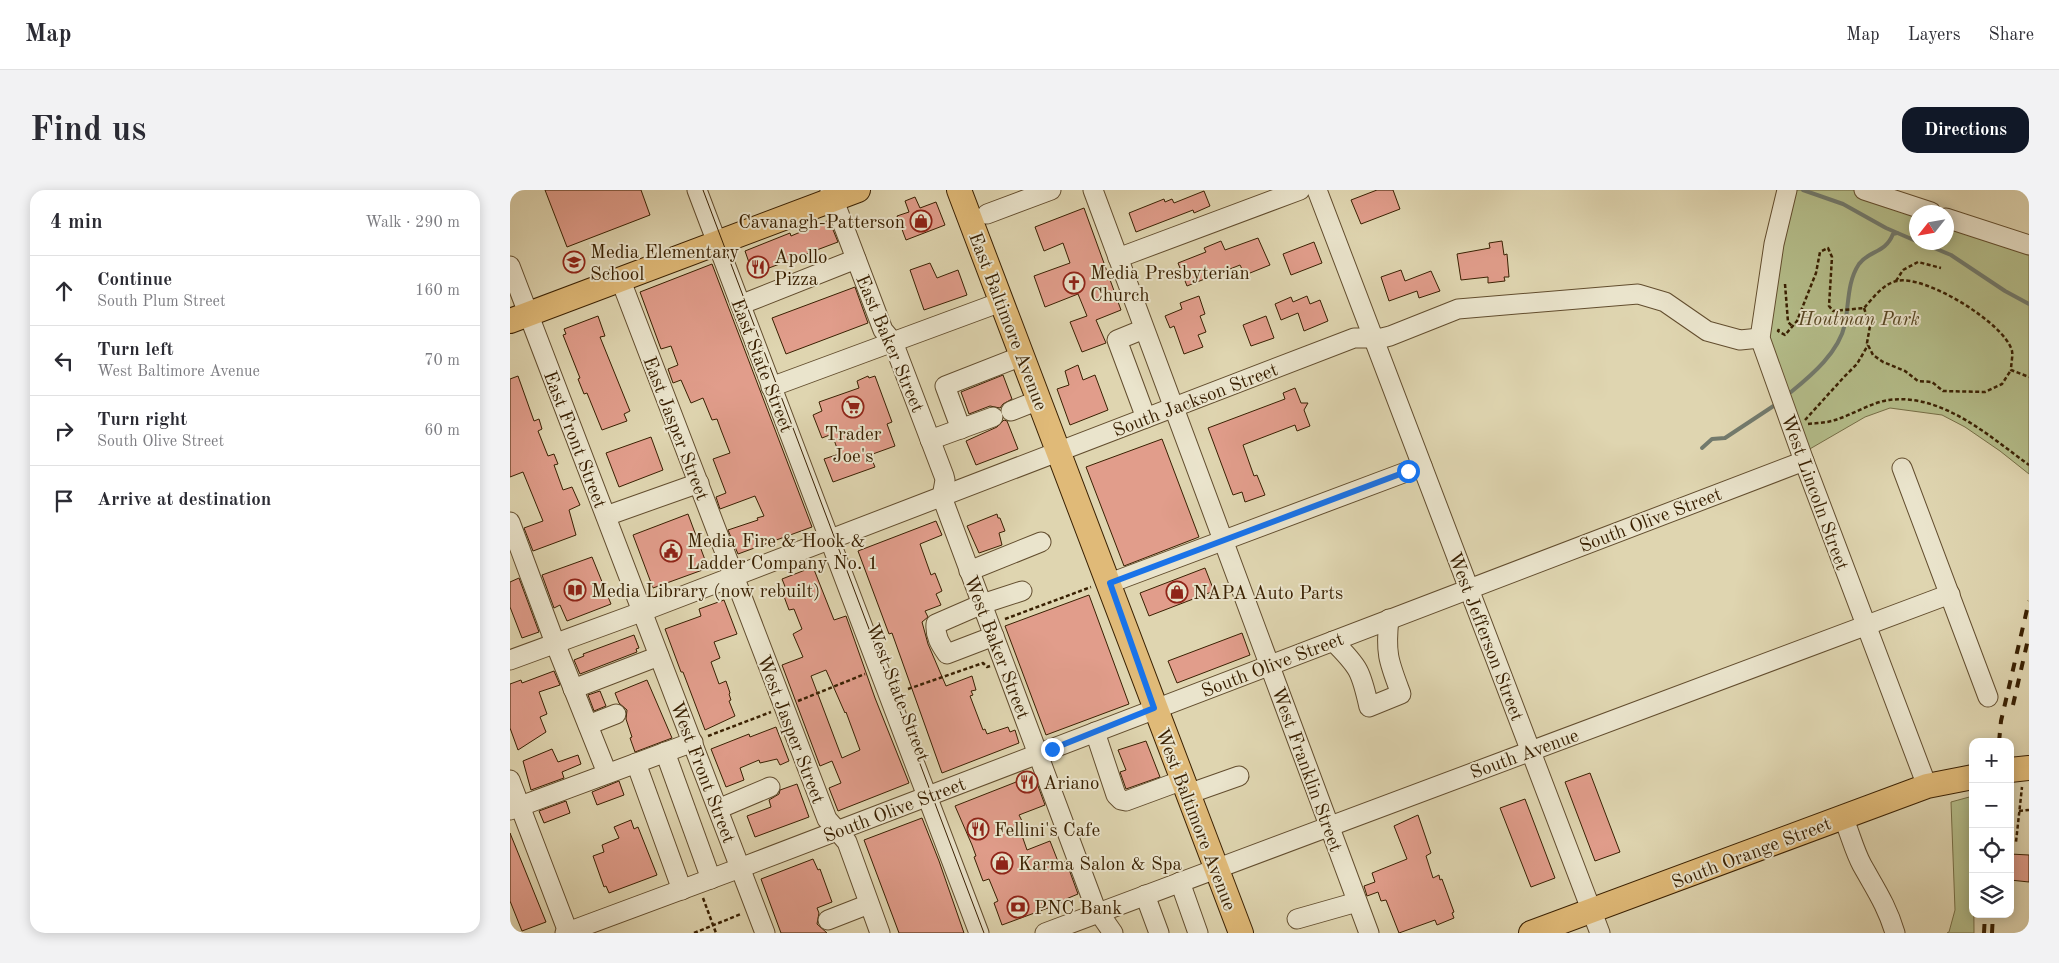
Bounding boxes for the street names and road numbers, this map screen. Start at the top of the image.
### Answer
street label: East Baltimore Avenue [964,230,1049,413]
street label: East Baker Street [851,272,926,415]
street label: East State Street [726,296,795,435]
street label: East Jasper Street [638,354,711,504]
street label: South Jackson Street [1111,361,1281,442]
street label: East Front Street [539,369,609,511]
street label: West Lincoln Street [1777,412,1851,573]
street label: South Olive Street [1577,485,1725,557]
street label: West Jefferson Street [1444,550,1526,724]
street label: West Baker Street [960,574,1032,722]
street label: West State Street [862,621,932,765]
street label: South Olive Street [1199,630,1347,702]
street label: West Jasper Street [753,653,827,807]
street label: West Franklin Street [1267,685,1344,855]
street label: West Front Street [666,699,737,846]
street label: West Baltimore Avenue [1151,726,1238,914]
street label: South Avenue [1468,727,1582,784]
street label: South Olive Street [821,775,969,847]
street label: South Orange Street [1670,815,1834,893]

